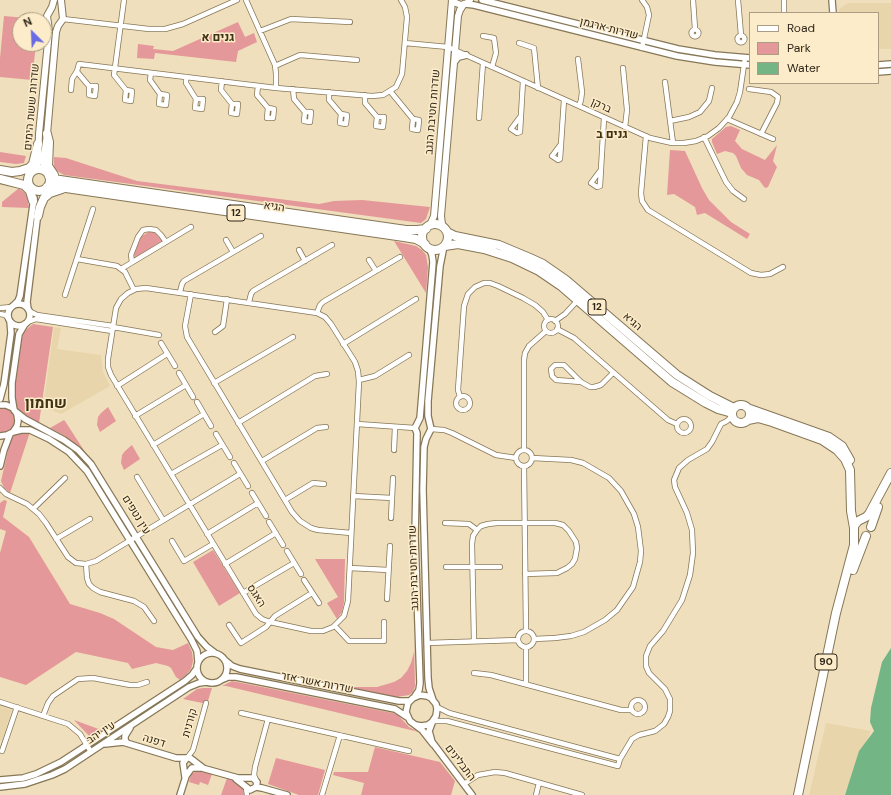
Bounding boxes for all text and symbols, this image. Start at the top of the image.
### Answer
north arrow [12,12,52,52]
legend [749,12,879,84]
text: N [21,14,34,30]
street label: שדרות ארגמן [578,15,640,43]
text: Road [787,20,815,36]
district label: גנים א [202,31,234,45]
text: Park [787,40,811,56]
text: Water [787,60,820,76]
street label: שדרות ששת הימים [22,63,42,151]
street label: שדרות חטיבת הנגב [423,69,443,155]
street label: ברקן [589,96,613,116]
district label: גנים ב [596,128,628,142]
street label: הגיא [263,199,285,215]
road number: 12 [227,205,245,221]
road number: 12 [588,299,606,315]
street label: הגיא [620,310,644,334]
district label: שחמון [25,395,67,413]
street label: עין נטפים [119,493,153,537]
street label: שדרות חטיבת הנגב [406,525,422,611]
street label: האגס [244,582,268,610]
road number: 90 [815,654,837,670]
street label: שדרות אשר אזר [280,670,354,696]
street label: קורנית [180,707,200,739]
street label: עין יהב [84,719,118,747]
street label: דפנה [141,731,167,751]
street label: התבלינים [442,742,478,784]

